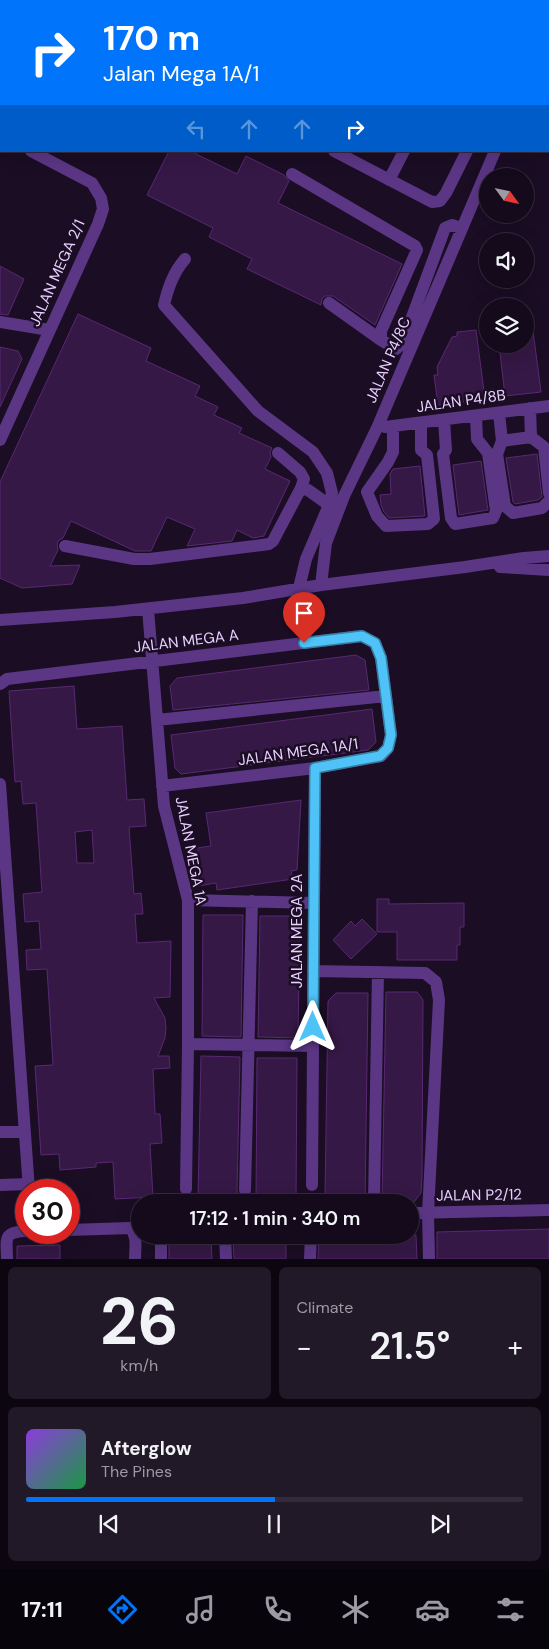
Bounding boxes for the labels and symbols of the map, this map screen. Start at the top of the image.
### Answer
north arrow [479,168,534,222]
street label: JALAN MEGA 2/1 [25,216,89,330]
street label: JALAN P4/8C [361,314,415,406]
street label: JALAN P4/8B [415,385,507,417]
pin [283,592,325,643]
street label: JALAN MEGA A [132,625,240,657]
street label: JALAN MEGA 1A/1 [237,734,359,770]
street label: JALAN MEGA 1A [171,795,211,907]
street label: JALAN MEGA 2A [287,874,307,988]
position arrow [286,1000,338,1052]
speed limit sign: 30 [15,1179,80,1244]
street label: JALAN P2/12 [436,1184,522,1206]

